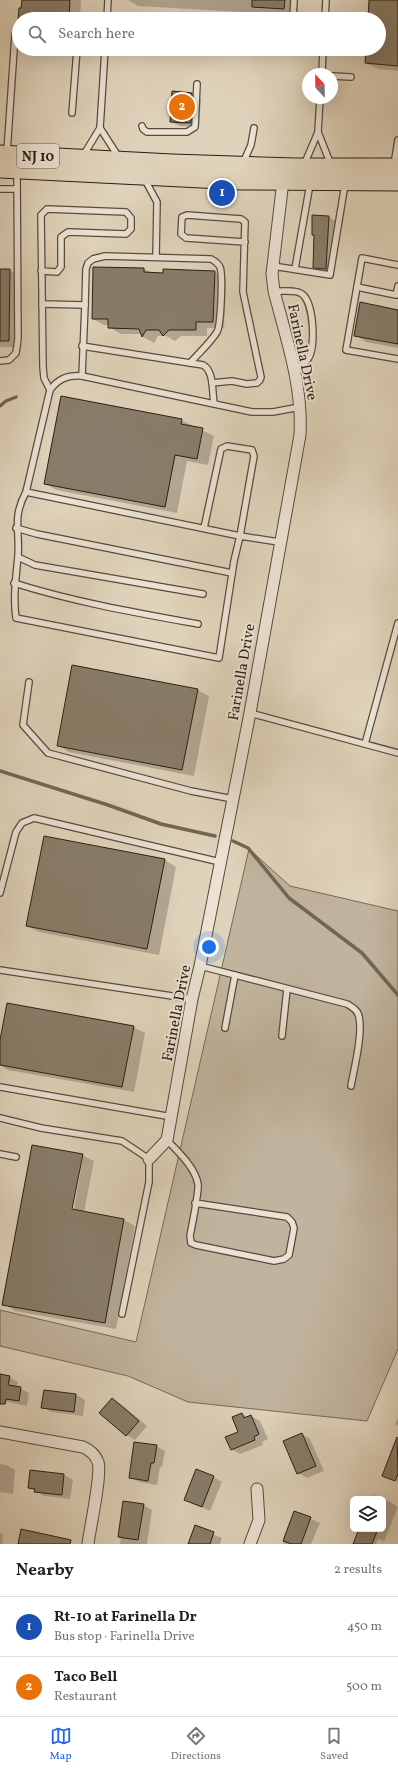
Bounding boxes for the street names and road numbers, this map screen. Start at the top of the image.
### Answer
road number: NJ 10 [17,144,59,168]
street label: Farinella Drive [281,302,322,402]
street label: Farinella Drive [224,622,261,722]
street label: Farinella Drive [158,963,197,1063]

